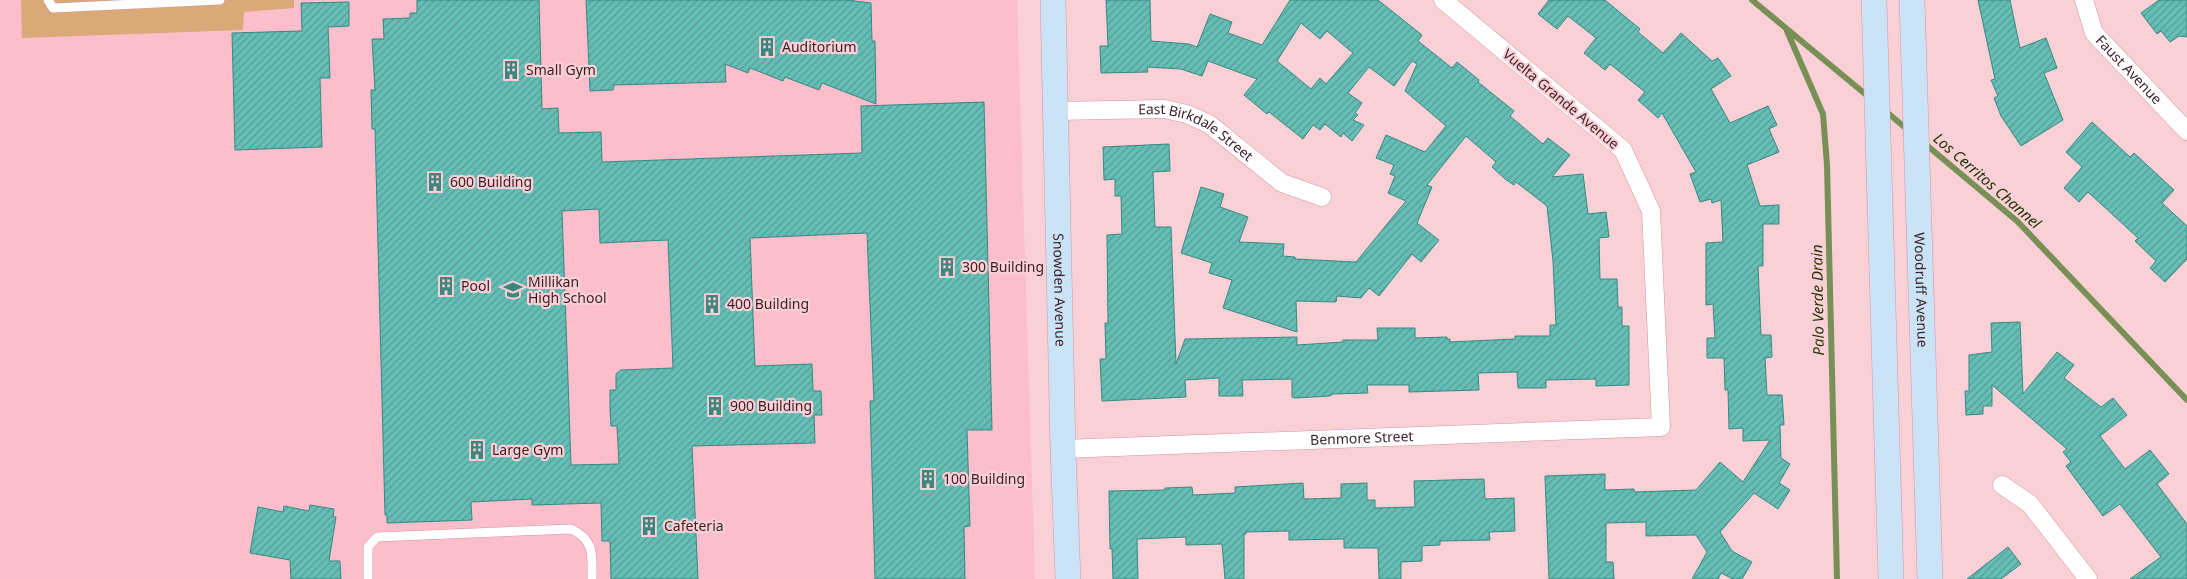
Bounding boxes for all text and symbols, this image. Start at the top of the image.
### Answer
street label: Faust Avenue [2092,31,2167,108]
building icon: Auditorium [756,36,778,58]
place label: Auditorium [782,37,856,56]
street label: Vuelta Grande Avenue [1499,44,1624,153]
building icon: Small Gym [500,59,522,81]
place label: Small Gym [526,60,596,79]
street label: East Birkdale Street [1138,99,1257,165]
water label: Los Cerritos Channel [1930,128,2047,233]
building icon: 600 Building [424,171,446,193]
place label: 600 Building [450,172,532,191]
street label: Woodruff Avenue [1910,232,1933,348]
street label: Snowden Avenue [1049,233,1071,347]
water label: Palo Verde Drain [1806,244,1828,356]
building icon: 300 Building [936,256,958,278]
place label: 300 Building [962,257,1044,276]
place label: Millikan High School [528,272,607,307]
building icon: Pool [435,275,457,297]
place label: Pool [461,276,490,295]
school or university icon: Millikan High School [502,279,524,301]
building icon: 400 Building [701,293,723,315]
place label: 400 Building [727,294,809,313]
building icon: 900 Building [704,395,726,417]
place label: 900 Building [730,396,812,415]
street label: Benmore Street [1310,426,1414,449]
building icon: Large Gym [466,439,488,461]
place label: Large Gym [492,440,563,459]
building icon: 100 Building [917,468,939,490]
place label: 100 Building [943,469,1025,488]
building icon: Cafeteria [638,515,660,537]
place label: Cafeteria [664,516,724,535]

